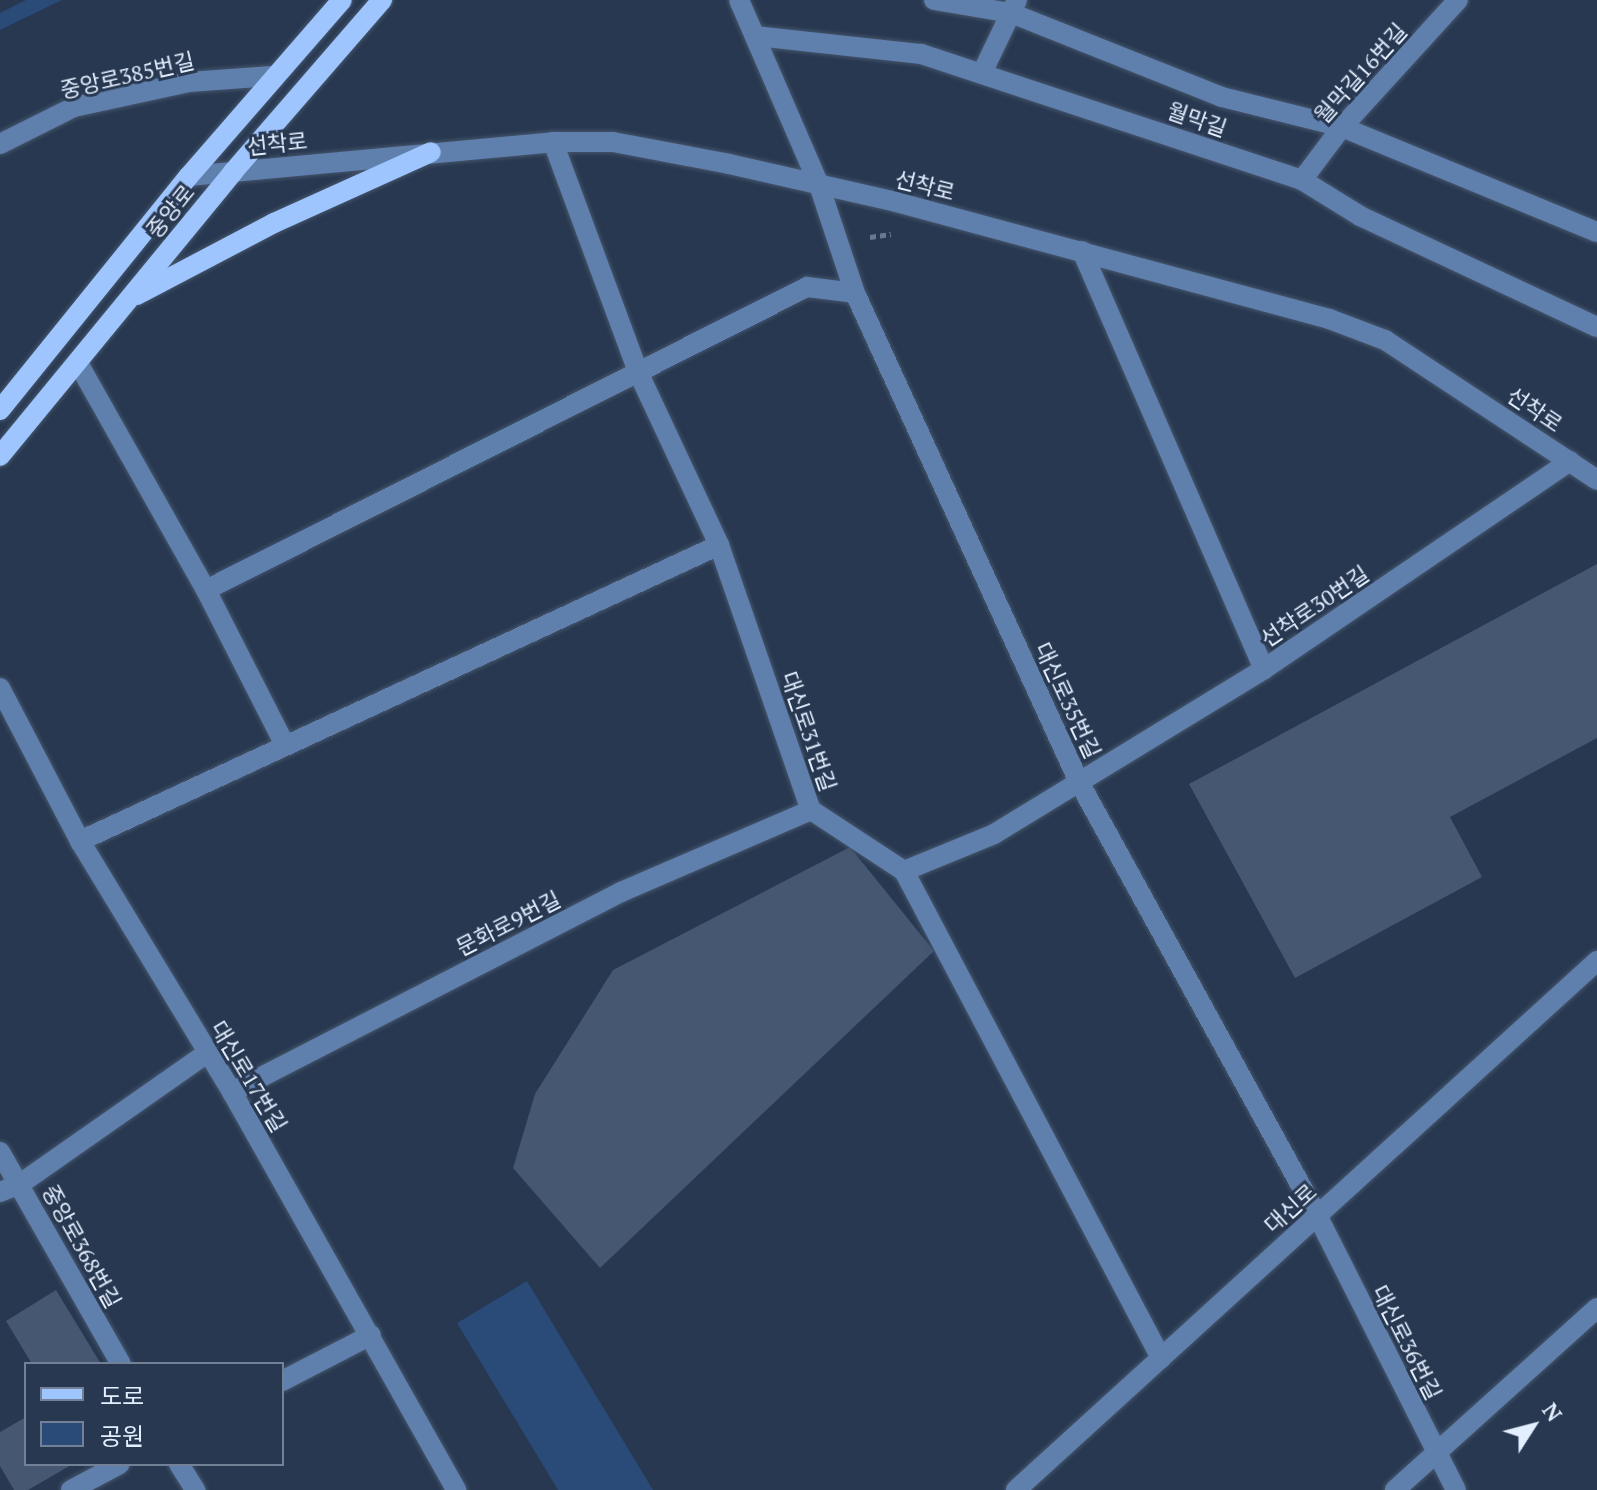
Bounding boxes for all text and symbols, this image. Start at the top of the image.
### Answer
street label: 월막길16번길 [1308,18,1412,128]
street label: 중앙로385번길 [58,47,196,103]
street label: 월막길 [1164,97,1230,141]
street label: 선착로 [245,127,309,159]
street label: 선착로 [892,165,958,205]
street label: 중앙로 [141,179,199,243]
street label: 선착로 [1502,381,1568,437]
street label: 선착로30번길 [1255,560,1373,652]
street label: 대신로35번길 [1030,638,1106,762]
street label: 대신로31번길 [776,668,842,794]
street label: 문화로9번길 [452,886,564,960]
street label: 대신로17번길 [206,1016,292,1136]
street label: 대신로 [1259,1178,1321,1238]
street label: 중앙로368번길 [37,1180,127,1312]
street label: 대신로36번길 [1367,1280,1447,1404]
legend [24,1362,284,1466]
text: 도로 [100,1380,144,1412]
north arrow [1493,1386,1573,1466]
text: N [1536,1396,1569,1427]
text: 공원 [100,1420,144,1452]

